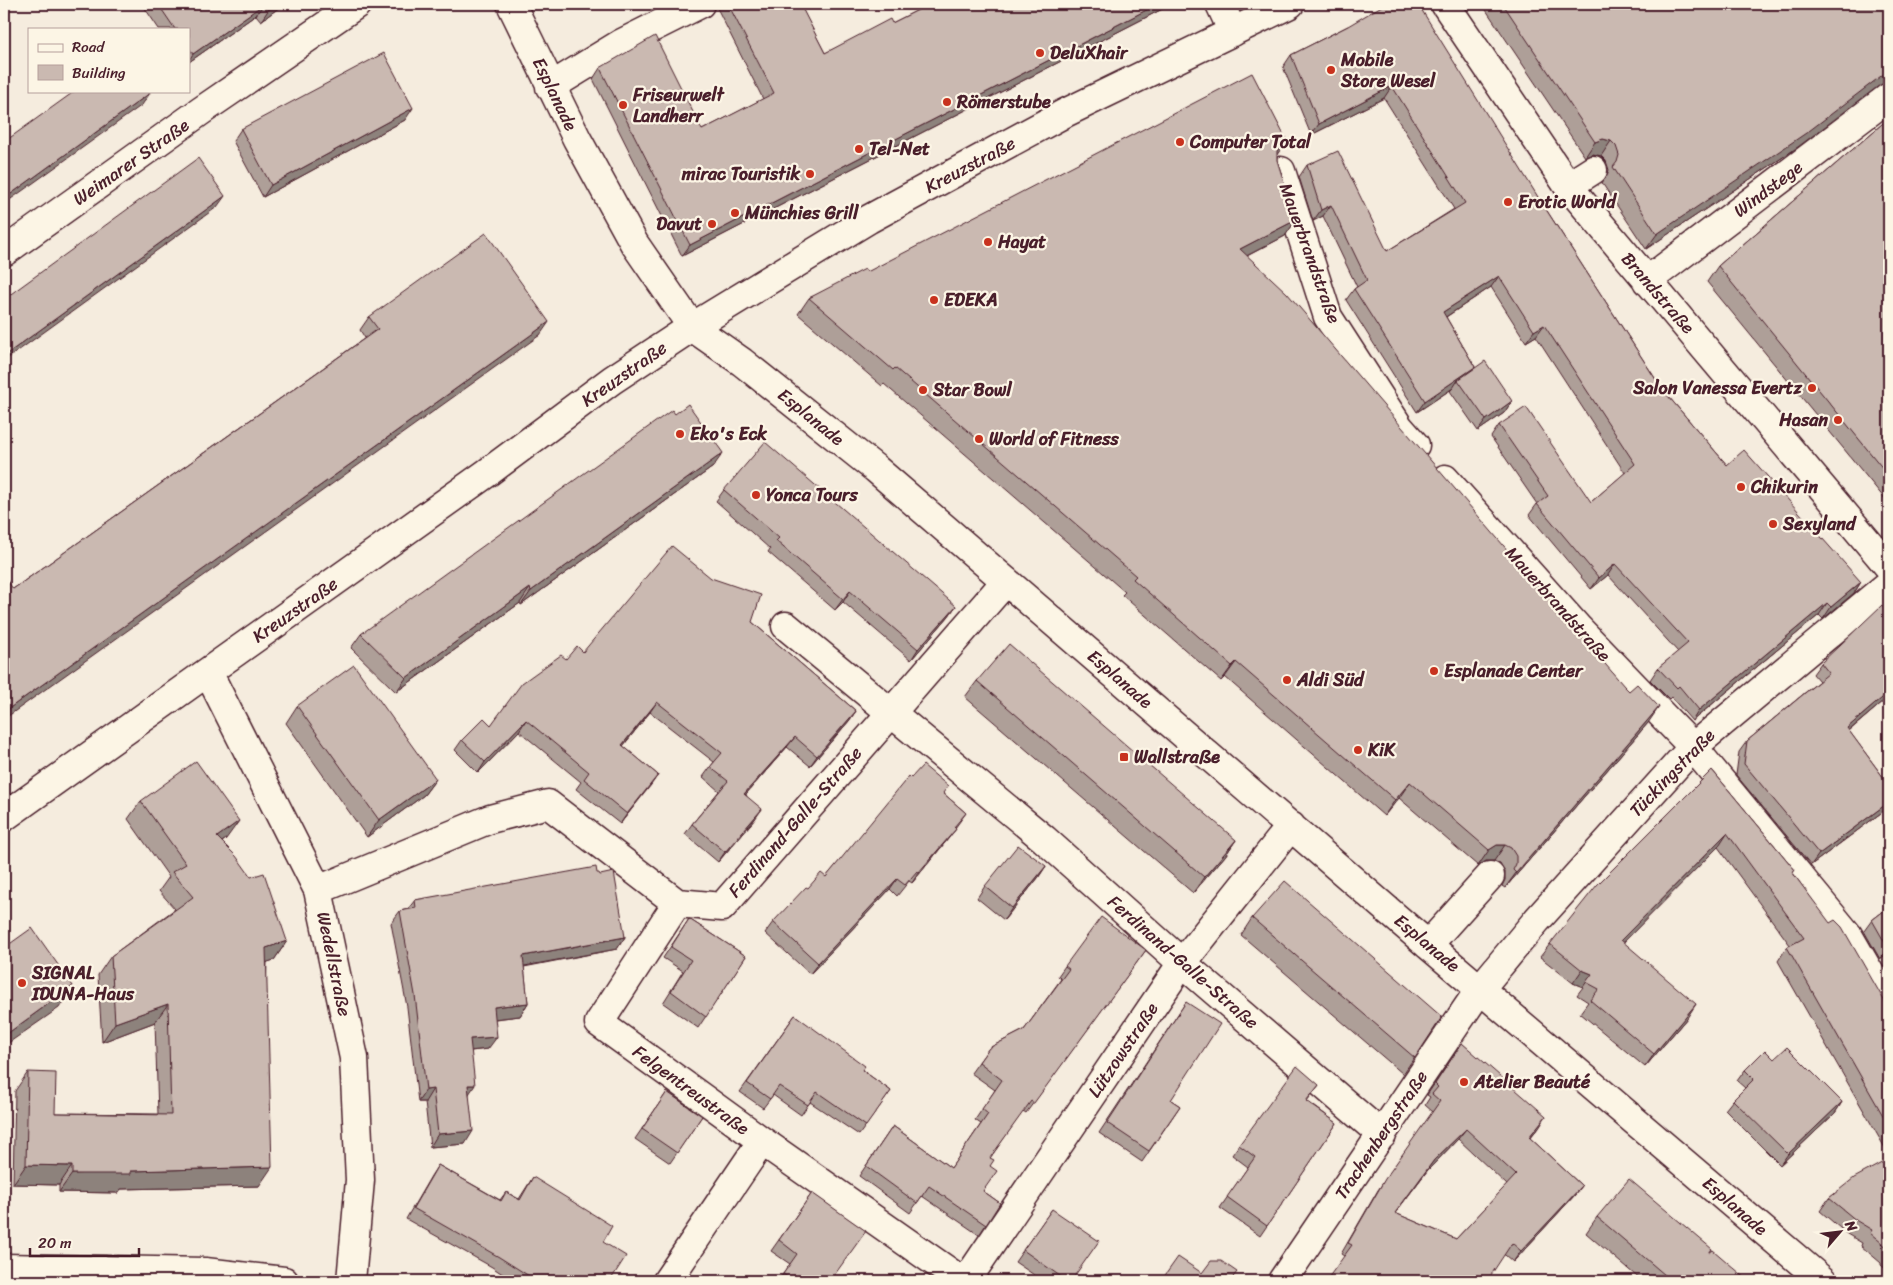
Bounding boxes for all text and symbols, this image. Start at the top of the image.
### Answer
legend [28,28,190,92]
text: Road [72,34,105,60]
place label: DeluXhair [1050,37,1129,69]
place label: Mobile Store Wesel [1340,44,1436,97]
marker: DeluXhair [1034,47,1046,59]
street label: Esplanade [523,52,587,137]
text: Building [72,60,126,86]
marker: Mobile Store Wesel [1325,64,1337,76]
place label: Friseurwelt Landherr [632,79,726,132]
place label: Römerstube [956,86,1051,118]
marker: Römerstube [941,96,953,108]
marker: Friseurwelt Landherr [617,99,629,111]
street label: Weimarer Straße [66,110,196,214]
place label: Computer Total [1189,126,1312,158]
street label: Kreuzstraße [919,128,1021,202]
place label: Tel-Net [869,133,930,165]
marker: Computer Total [1174,136,1186,148]
marker: Tel-Net [853,143,865,155]
street label: Windstege [1726,152,1810,226]
place label: mirac Touristik [681,158,800,190]
marker: mirac Touristik [804,168,816,180]
street label: Mauerbrandstraße [1270,178,1350,328]
place label: Erotic World [1518,186,1617,218]
marker: Erotic World [1502,196,1514,208]
place label: Münchies Grill [744,197,859,229]
marker: Münchies Grill [729,207,741,219]
place label: Davut [656,208,702,240]
marker: Davut [706,218,718,230]
place label: Hayat [997,226,1046,258]
marker: Hayat [982,236,994,248]
street label: Brandstraße [1613,245,1703,342]
place label: EDEKA [944,284,998,316]
marker: EDEKA [928,294,940,306]
street label: Kreuzstraße [574,332,674,416]
place label: Salon Vanessa Evertz [1632,372,1802,404]
place label: Star Bowl [932,374,1012,406]
street label: Esplanade [770,380,852,454]
marker: Salon Vanessa Evertz [1806,382,1818,394]
marker: Star Bowl [917,384,929,396]
place label: Hasan [1778,404,1828,436]
marker: Hasan [1832,414,1844,426]
place label: Eko's Eck [690,418,767,450]
place label: World of Fitness [989,423,1119,455]
marker: Eko's Eck [674,428,686,440]
marker: World of Fitness [973,433,985,445]
place label: Chikurin [1750,471,1818,503]
place label: Yonca Tours [766,479,858,511]
marker: Chikurin [1735,481,1747,493]
marker: Yonca Tours [750,489,762,501]
place label: Sexyland [1782,508,1857,540]
marker: Sexyland [1767,518,1779,530]
street label: Mauerbrandstraße [1497,539,1619,670]
street label: Kreuzstraße [245,568,345,652]
street label: Esplanade [1080,641,1160,717]
place label: Esplanade Center [1444,655,1584,687]
place label: Aldi Süd [1296,664,1365,696]
marker: Esplanade Center [1428,665,1440,677]
marker: Aldi Süd [1281,674,1293,686]
street label: Tückingstraße [1621,721,1723,825]
place label: KiK [1367,734,1396,766]
street label: Ferdinand-Galle-Straße [720,739,870,905]
place label: Wallstraße [1134,741,1220,773]
marker: KiK [1352,744,1364,756]
marker: Wallstraße [1118,751,1130,763]
street label: Ferdinand-Galle-Straße [1100,887,1266,1037]
street label: Esplanade [1387,905,1468,981]
street label: Wedellstraße [307,909,361,1019]
place label: SIGNAL IDUNA-Haus [31,957,135,1010]
marker: SIGNAL IDUNA-Haus [16,977,28,989]
street label: Lützowstraße [1079,995,1167,1104]
street label: Felgentreustraße [626,1036,757,1144]
street label: Trachenbergstraße [1326,1064,1436,1206]
place label: Atelier Beauté [1473,1066,1591,1098]
marker: Atelier Beauté [1458,1076,1470,1088]
street label: Esplanade [1695,1168,1775,1244]
north arrow [1816,1208,1866,1258]
text: N [1837,1215,1864,1237]
scale bar [30,1225,139,1257]
text: 20 m [38,1230,72,1256]

